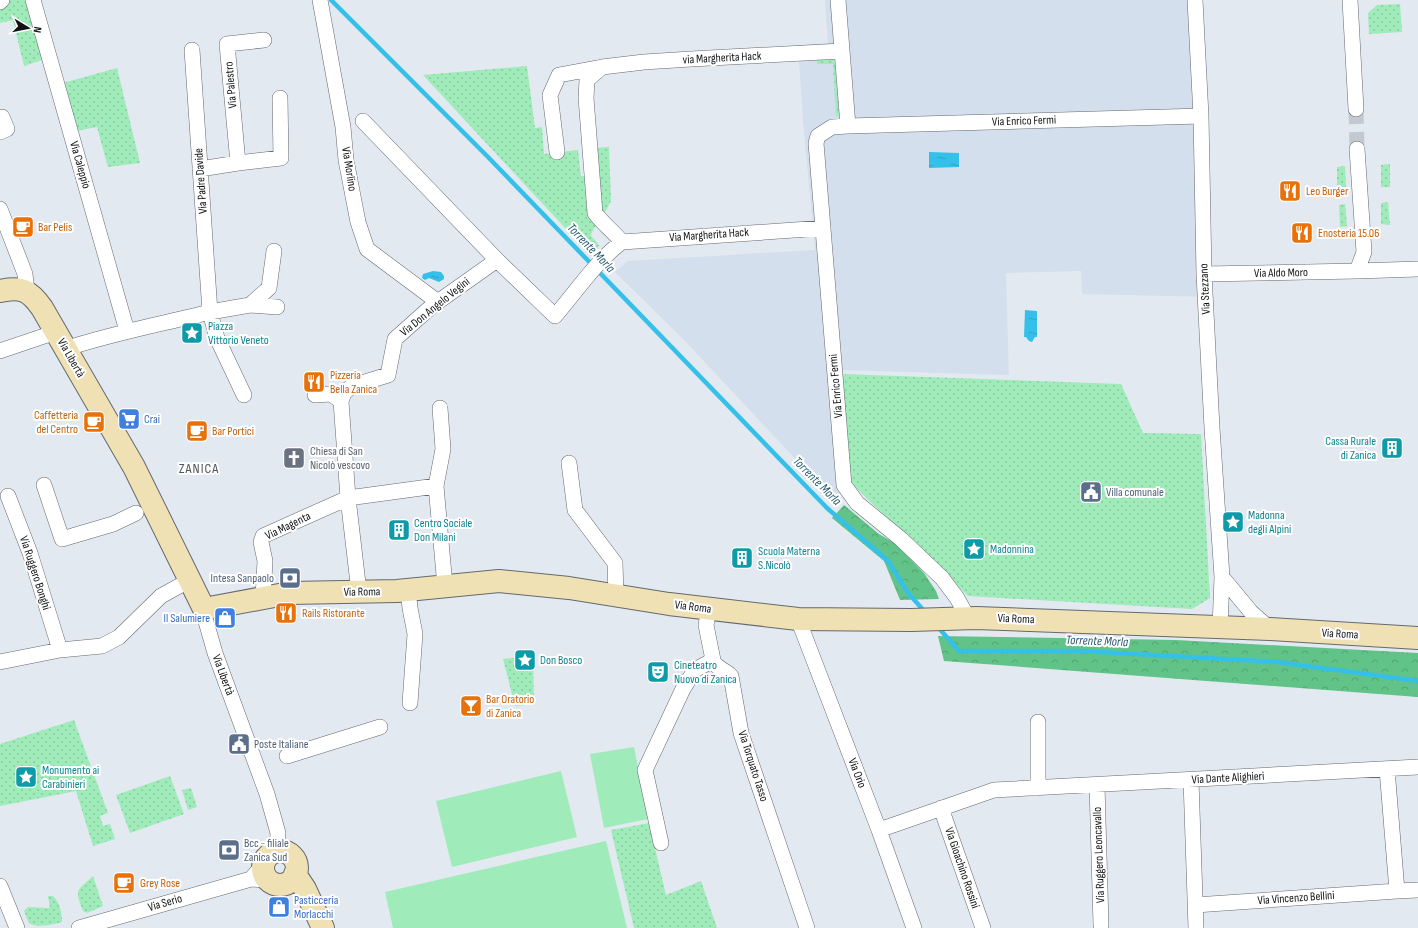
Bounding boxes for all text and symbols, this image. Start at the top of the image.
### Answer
north arrow [8,8,48,48]
text: N [30,26,44,34]
street label: via Margherita Hack [682,48,762,68]
street label: Via Palestro [221,61,241,109]
street label: Via Enrico Fermi [992,112,1056,130]
street label: Via Caleppio [66,140,94,190]
street label: Via Morlino [338,146,360,192]
street label: Via Padre Davide [191,148,211,214]
restaurant icon: Leo Burger [1277,178,1303,204]
place label: Leo Burger [1306,184,1349,199]
cafe icon: Bar Pelis [10,214,36,240]
place label: Bar Pelis [38,220,72,235]
water label: Torrente Morla [564,220,619,276]
restaurant icon: Enosteria 15.06 [1289,220,1315,246]
street label: Via Margherita Hack [669,225,750,245]
place label: Enosteria 15.06 [1318,226,1379,241]
street label: Via Stezzano [1196,263,1214,315]
street label: Via Aldo Moro [1254,265,1308,281]
street label: Via Don Angelo Vegini [397,274,473,340]
place label: Piazza Vittorio Veneto [208,319,269,348]
place icon: Piazza Vittorio Veneto [179,320,205,346]
street label: Via Libertà [54,336,88,380]
street label: Via Enrico Fermi [826,353,846,419]
place label: Pizzeria Bella Zanica [330,368,378,397]
restaurant icon: Pizzeria Bella Zanica [301,369,327,395]
supermarket icon: Crai [116,406,142,432]
place label: Caffetteria del Centro [34,408,78,437]
cafe icon: Caffetteria del Centro [81,409,107,435]
place label: Crai [144,412,160,427]
cafe icon: Bar Portici [184,418,210,444]
place label: Bar Portici [212,424,254,439]
place label: Cassa Rurale di Zanica [1325,434,1376,463]
building icon: Cassa Rurale di Zanica [1379,435,1405,461]
place label: Chiesa di San Nicolò vescovo [310,444,370,473]
church icon: Chiesa di San Nicolò vescovo [281,445,307,471]
water label: Torrente Morla [789,453,845,509]
district label: ZANICA [179,460,219,477]
public building icon: Villa comunale [1078,479,1104,505]
place label: Villa comunale [1106,485,1164,500]
street label: Via Magenta [263,508,314,543]
place label: Madonna degli Alpini [1248,508,1291,537]
place icon: Madonna degli Alpini [1220,509,1246,535]
place label: Centro Sociale Don Milani [414,516,473,545]
building icon: Centro Sociale Don Milani [386,517,412,543]
street label: Via Ruggero Bonghi [16,534,54,612]
place icon: Madonnina [961,536,987,562]
place label: Madonnina [990,542,1034,557]
place label: Scuola Materna S.Nicolò [758,544,820,573]
building icon: Scuola Materna S.Nicolò [729,545,755,571]
bank icon: Intesa Sanpaolo [277,565,303,591]
place label: Intesa Sanpaolo [211,571,274,586]
street label: Via Roma [343,584,381,600]
street label: Via Roma [674,597,713,617]
restaurant icon: Rails Ristorante [273,600,299,626]
shop icon: Il Salumiere [212,605,238,631]
place label: Rails Ristorante [302,606,365,621]
place label: Il Salumiere [164,611,210,626]
street label: Via Roma [997,611,1035,627]
street label: Via Roma [1321,626,1359,642]
water label: Torrente Morla [1066,632,1129,650]
place icon: Don Bosco [512,647,538,673]
street label: Via Libertà [209,652,237,698]
place label: Don Bosco [540,653,582,668]
place label: Cineteatro Nuovo di Zanica [674,658,737,687]
theatre icon: Cineteatro Nuovo di Zanica [645,659,671,685]
place label: Bar Oratorio di Zanica [486,692,534,721]
bar icon: Bar Oratorio di Zanica [458,693,484,719]
street label: Via Torquato Tasso [734,729,772,803]
public building icon: Poste Italiane [226,731,252,757]
place label: Poste Italiane [254,737,309,752]
street label: Via Orio [844,756,870,790]
place label: Monumento ai Carabinieri [42,763,99,792]
place icon: Monumento ai Carabinieri [13,764,39,790]
street label: Via Dante Alighieri [1191,769,1265,787]
street label: Via Ruggero Leoncavallo [1090,807,1108,903]
street label: Via Gioachino Rossini [941,826,983,910]
place label: Bcc - filiale Zanica Sud [244,836,289,865]
bank icon: Bcc - filiale Zanica Sud [216,837,242,863]
cafe icon: Grey Rose [111,870,137,896]
place label: Grey Rose [140,876,180,891]
street label: Via Vincenzo Bellini [1257,888,1335,908]
street label: Via Serio [146,891,184,915]
place label: Pasticceria Morlacchi [294,893,339,922]
shop icon: Pasticceria Morlacchi [266,894,292,920]

